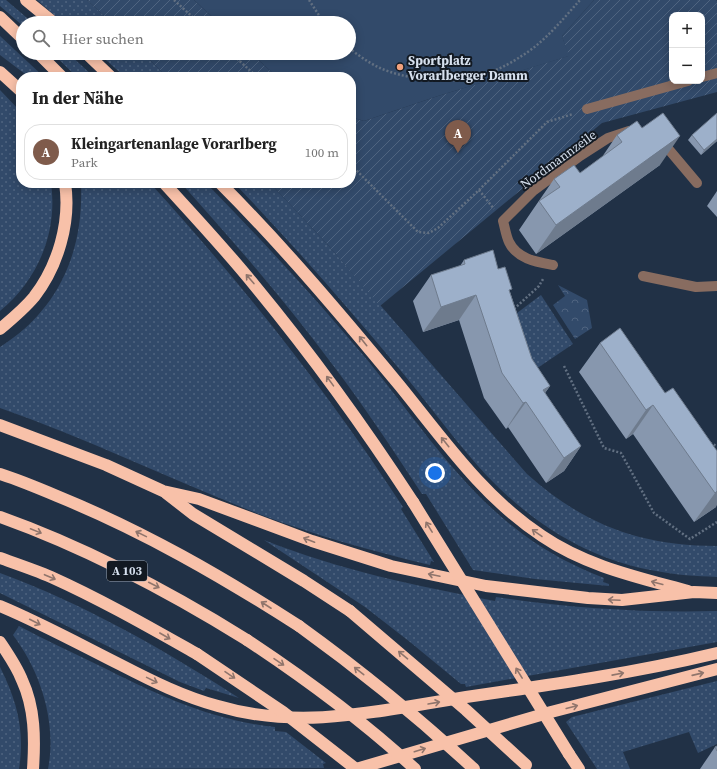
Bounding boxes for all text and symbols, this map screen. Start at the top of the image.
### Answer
map controls [669,12,705,84]
button: + [669,12,705,48]
search box [16,16,356,60]
icon: search [30,27,52,49]
text: Hier suchen [62,28,144,49]
button: − [669,48,705,84]
place label: Sportplatz Vorarlberger Damm [408,52,528,84]
marker: Sportplatz Vorarlberger Damm [395,62,405,72]
text: In der Nähe [32,86,123,110]
pin: A [445,120,471,153]
street label: Nordmannzeile [517,126,600,193]
text: Kleingartenanlage Vorarlberg [71,133,277,154]
text: A [42,144,50,161]
text: 100 m [305,144,339,161]
text: Park [71,154,98,171]
one-way arrow [245,274,254,285]
one-way arrow [359,336,367,347]
one-way arrow [326,376,334,387]
one-way arrow [441,437,450,448]
your location [425,463,445,483]
one-way arrow [424,521,432,533]
one-way arrow [30,527,42,535]
one-way arrow [532,529,543,537]
one-way arrow [135,530,147,537]
one-way arrow [302,536,315,543]
road number: A 103 [107,561,147,581]
one-way arrow [428,571,441,579]
one-way arrow [43,574,55,581]
one-way arrow [651,578,664,586]
one-way arrow [148,582,160,590]
one-way arrow [608,596,621,603]
one-way arrow [260,600,272,608]
one-way arrow [29,619,41,626]
one-way arrow [159,632,171,640]
one-way arrow [398,651,408,660]
one-way arrow [273,658,285,666]
one-way arrow [354,666,365,675]
one-way arrow [515,667,523,679]
one-way arrow [691,669,704,677]
one-way arrow [611,670,624,678]
one-way arrow [224,671,235,679]
one-way arrow [145,677,157,684]
one-way arrow [427,699,440,707]
one-way arrow [565,702,578,710]
one-way arrow [413,746,426,753]

